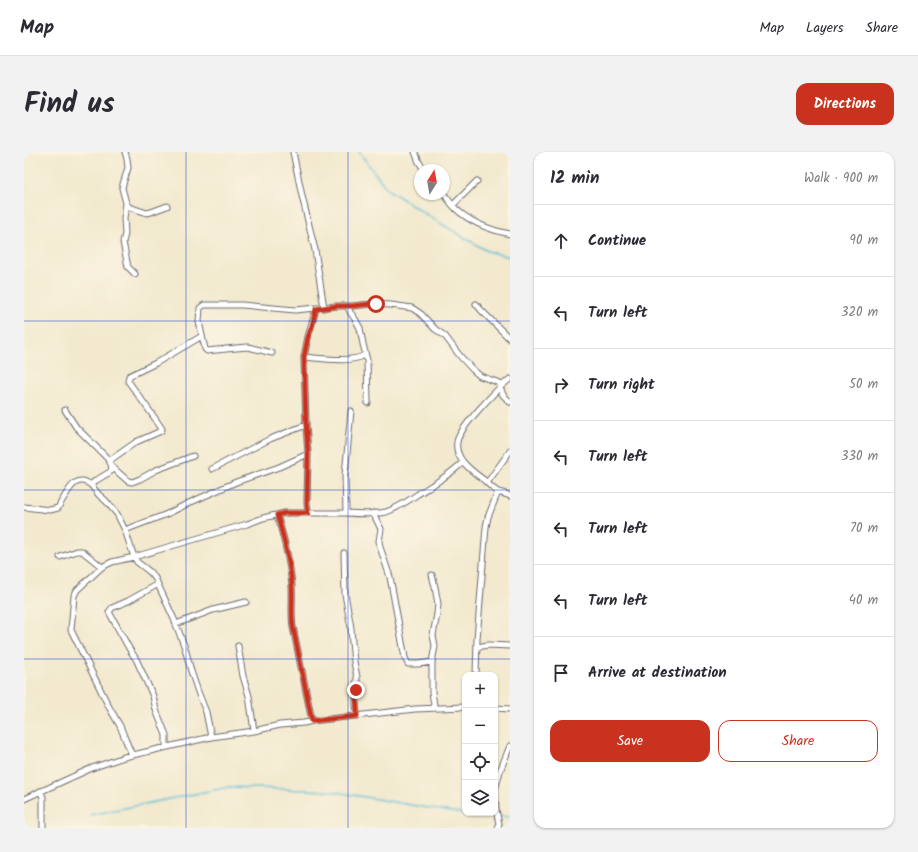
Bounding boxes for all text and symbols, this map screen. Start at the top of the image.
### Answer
text: Map [20,13,54,43]
text: Map [760,17,784,39]
text: Layers [806,17,844,39]
text: Share [866,17,898,39]
text: Find us [24,82,115,127]
button: Directions [796,83,894,125]
north arrow [414,164,450,200]
text: 12 min [550,165,599,192]
text: Walk · 900 m [804,168,878,189]
text: Continue [588,229,646,253]
icon: ahead [550,230,572,252]
text: 90 m [850,230,878,251]
route start [367,295,385,313]
text: Turn left [588,301,648,325]
icon: left [550,302,572,324]
text: 320 m [841,302,878,323]
text: Turn right [588,373,655,397]
icon: right [550,374,572,396]
text: 50 m [849,374,878,395]
text: Turn left [588,445,648,469]
icon: left [550,446,572,468]
text: 330 m [841,446,878,467]
text: Turn left [588,517,648,541]
icon: left [550,518,572,540]
text: 70 m [850,518,878,539]
text: Turn left [588,589,648,613]
icon: left [550,590,572,612]
text: 40 m [849,590,878,611]
text: Arrive at destination [588,661,727,685]
icon: arrive [550,662,572,684]
map controls [462,672,498,816]
button: + [462,672,498,708]
route end [347,681,365,699]
button: − [462,708,498,744]
button: Save [550,720,710,762]
button: Share [718,720,878,762]
button: locate [462,744,498,780]
button: layers [462,780,498,816]

